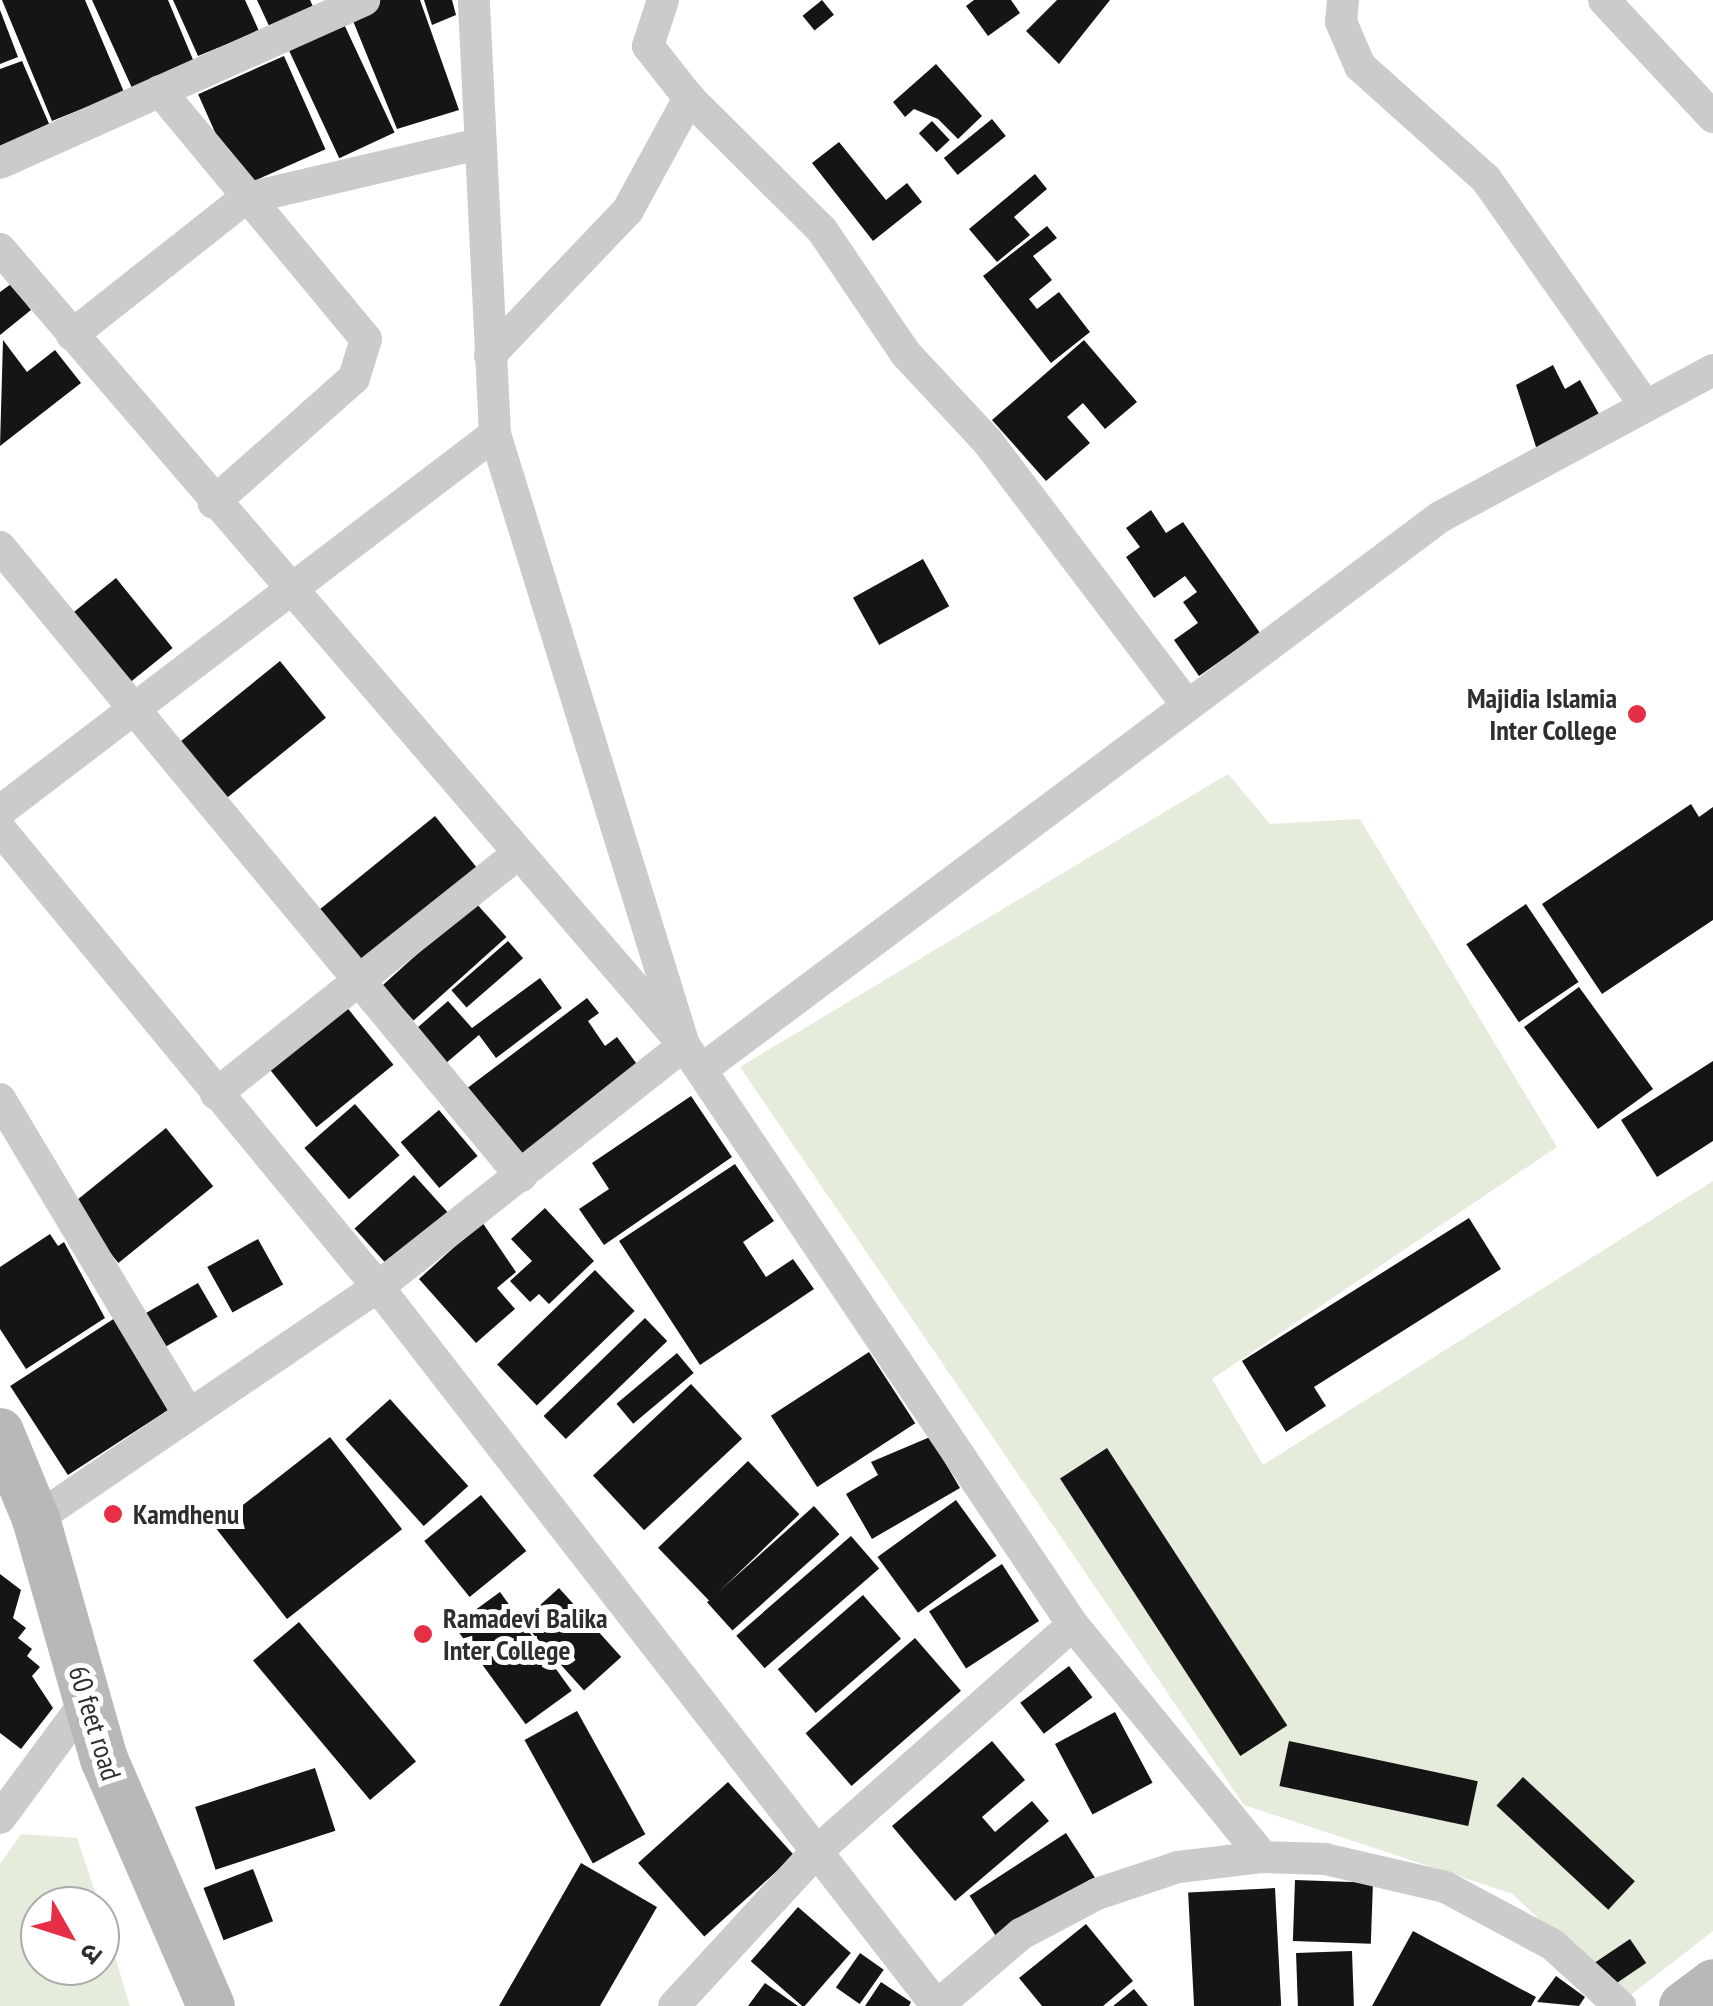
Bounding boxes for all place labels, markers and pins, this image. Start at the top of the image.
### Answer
place label: Majidia Islamia Inter College [1467,681,1617,747]
marker: Majidia Islamia Inter College [1626,703,1648,725]
place label: Kamdhenu [133,1497,239,1531]
marker: Kamdhenu [102,1503,124,1525]
place label: Ramadevi Balika Inter College [443,1601,608,1667]
marker: Ramadevi Balika Inter College [412,1623,434,1645]

